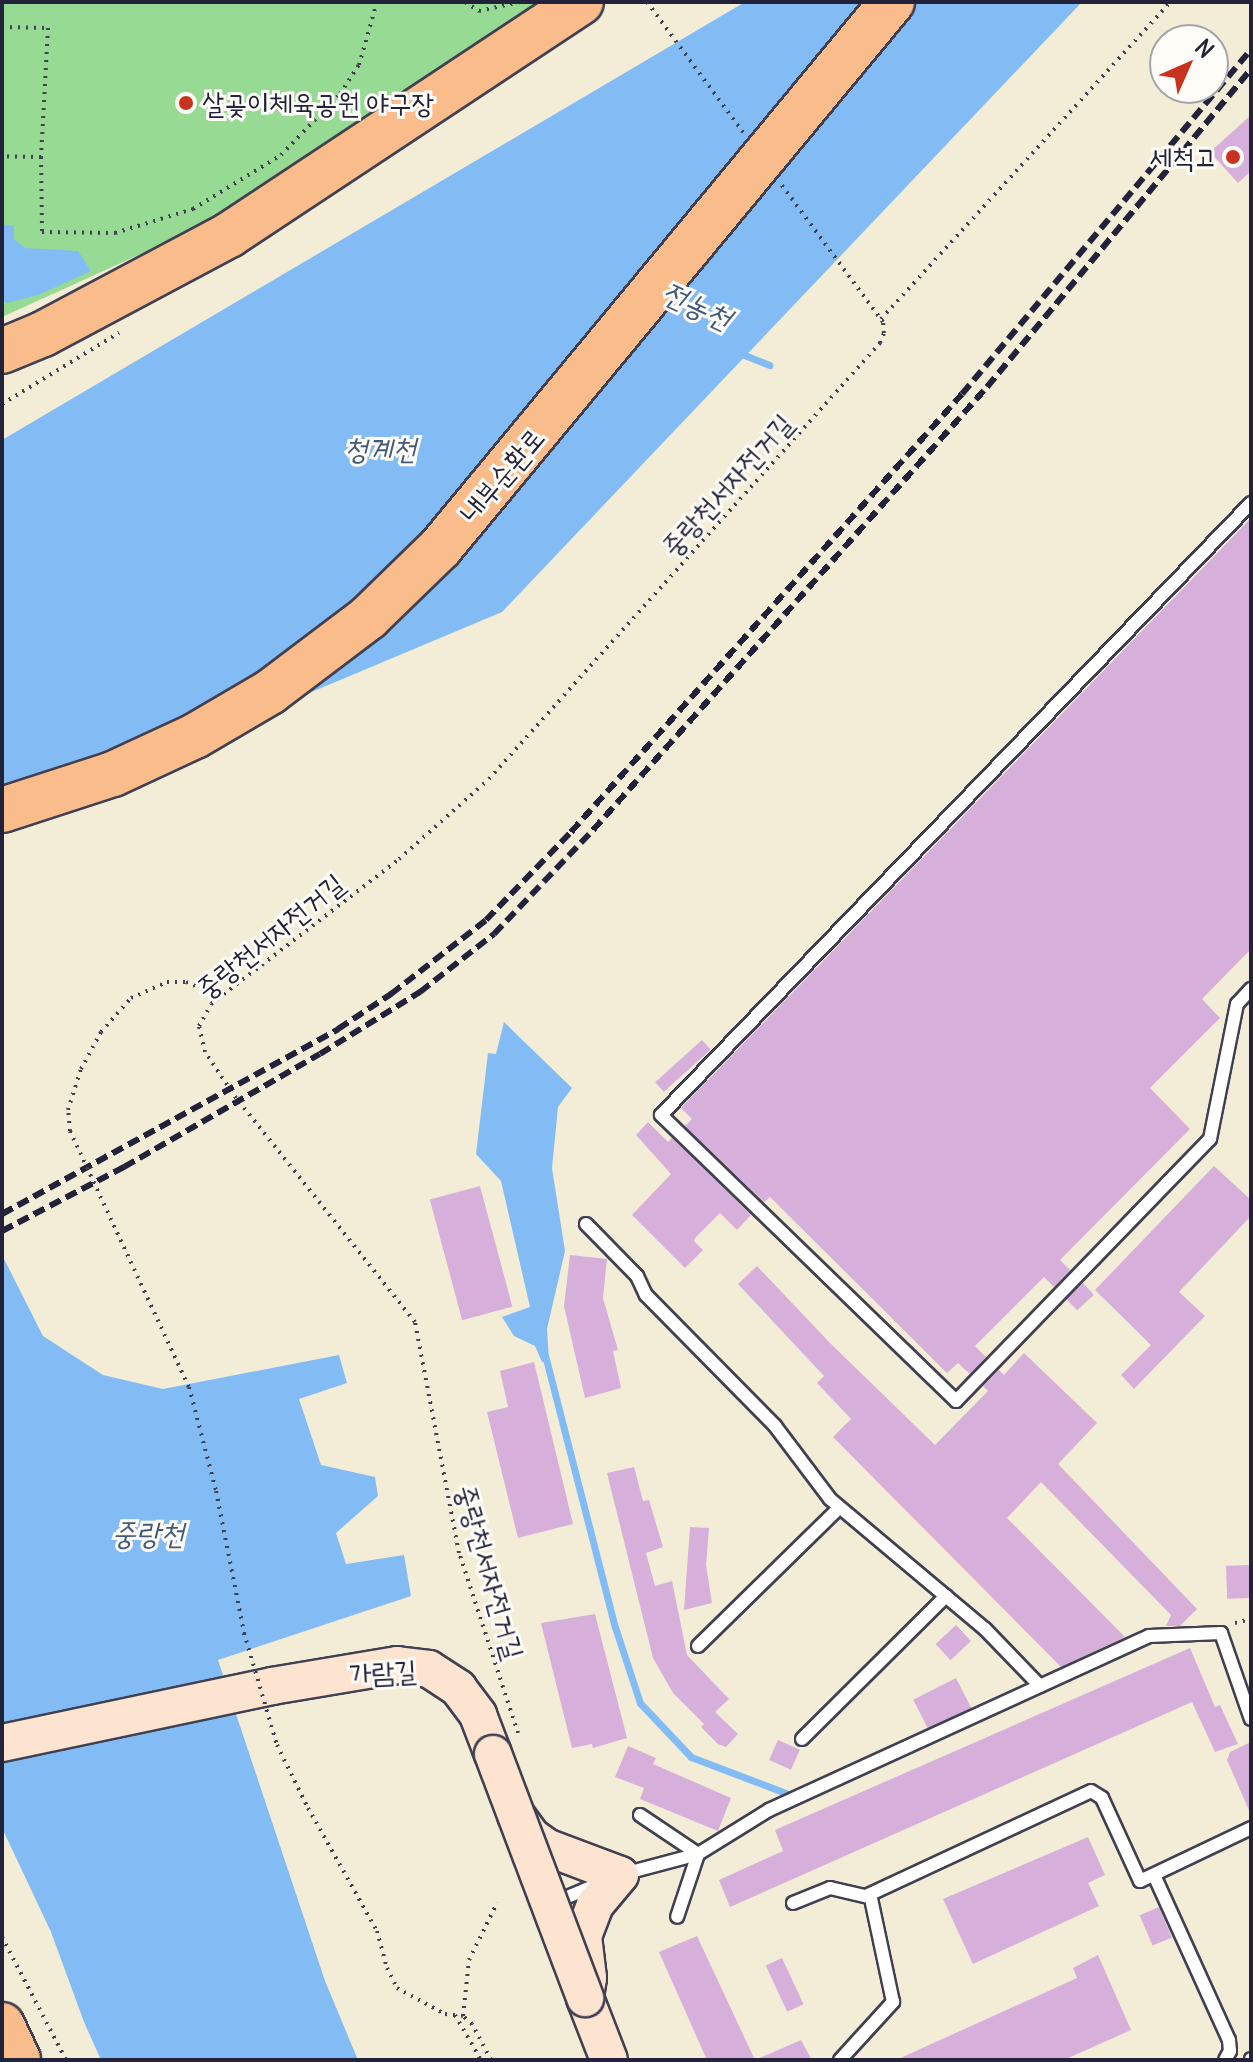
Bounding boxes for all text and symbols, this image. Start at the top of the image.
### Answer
north arrow [1149,24,1229,104]
text: N [1189,33,1220,64]
place label: 살곶이체육공원 야구장 [202,86,434,120]
marker: 살곶이체육공원 야구장 [177,94,195,112]
place label: 세척고 [1149,140,1217,174]
marker: 세척고 [1224,148,1242,166]
water label: 전농천 [657,273,737,337]
street label: 중랑천서자전거길 [654,407,800,563]
street label: 내부순환로 [453,421,551,529]
water label: 청계천 [344,430,416,466]
street label: 중랑천서자전거길 [189,866,351,1006]
street label: 중랑천서자전거길 [449,1481,531,1663]
water label: 중랑천 [112,1515,184,1551]
street label: 가람길 [348,1653,418,1691]

